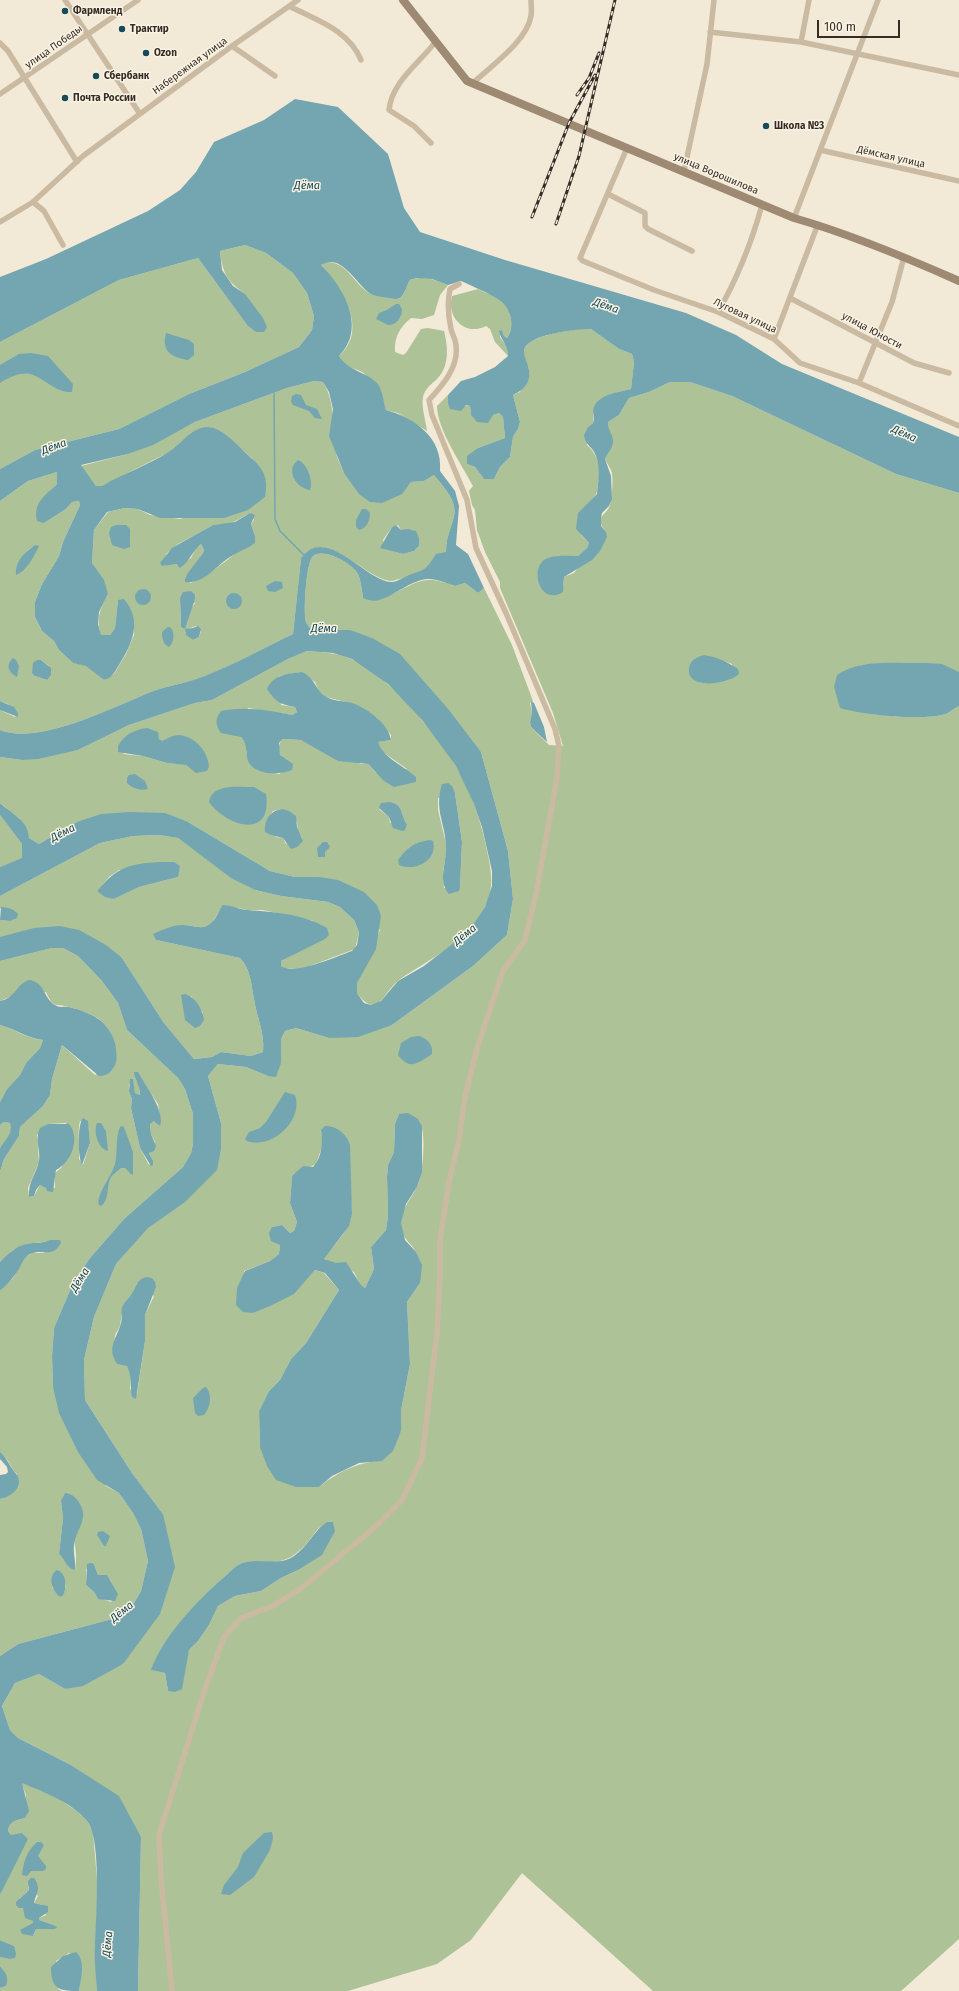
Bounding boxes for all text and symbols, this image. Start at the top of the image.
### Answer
place label: Фармленд [73,5,122,17]
marker: Фармленд [60,6,70,16]
scale bar [819,12,902,38]
text: 100 m [824,20,856,34]
street label: улица Победы [23,23,85,71]
place label: Трактир [130,23,169,35]
marker: Трактир [117,24,127,34]
street label: Набережная улица [150,35,230,97]
place label: Ozon [154,47,177,59]
marker: Ozon [141,48,151,58]
place label: Сбербанк [104,70,149,82]
marker: Сбербанк [91,71,101,81]
place label: Почта России [73,92,136,104]
marker: Почта России [60,93,70,103]
place label: Школа №3 [774,120,824,132]
marker: Школа №3 [761,121,771,131]
street label: Дёмская улица [856,143,926,171]
street label: улица Ворошилова [672,151,760,197]
water label: Дёма [294,179,320,193]
water label: Дёма [592,295,620,317]
street label: Луговая улица [711,296,779,336]
street label: улица Юности [840,310,904,352]
water label: Дёма [889,423,919,445]
water label: Дёма [40,436,68,458]
water label: Дёма [311,622,337,636]
water label: Дёма [48,821,78,845]
water label: Дёма [451,922,479,948]
water label: Дёма [68,1266,92,1294]
water label: Дёма [108,1599,136,1625]
water label: Дёма [100,1930,116,1958]

